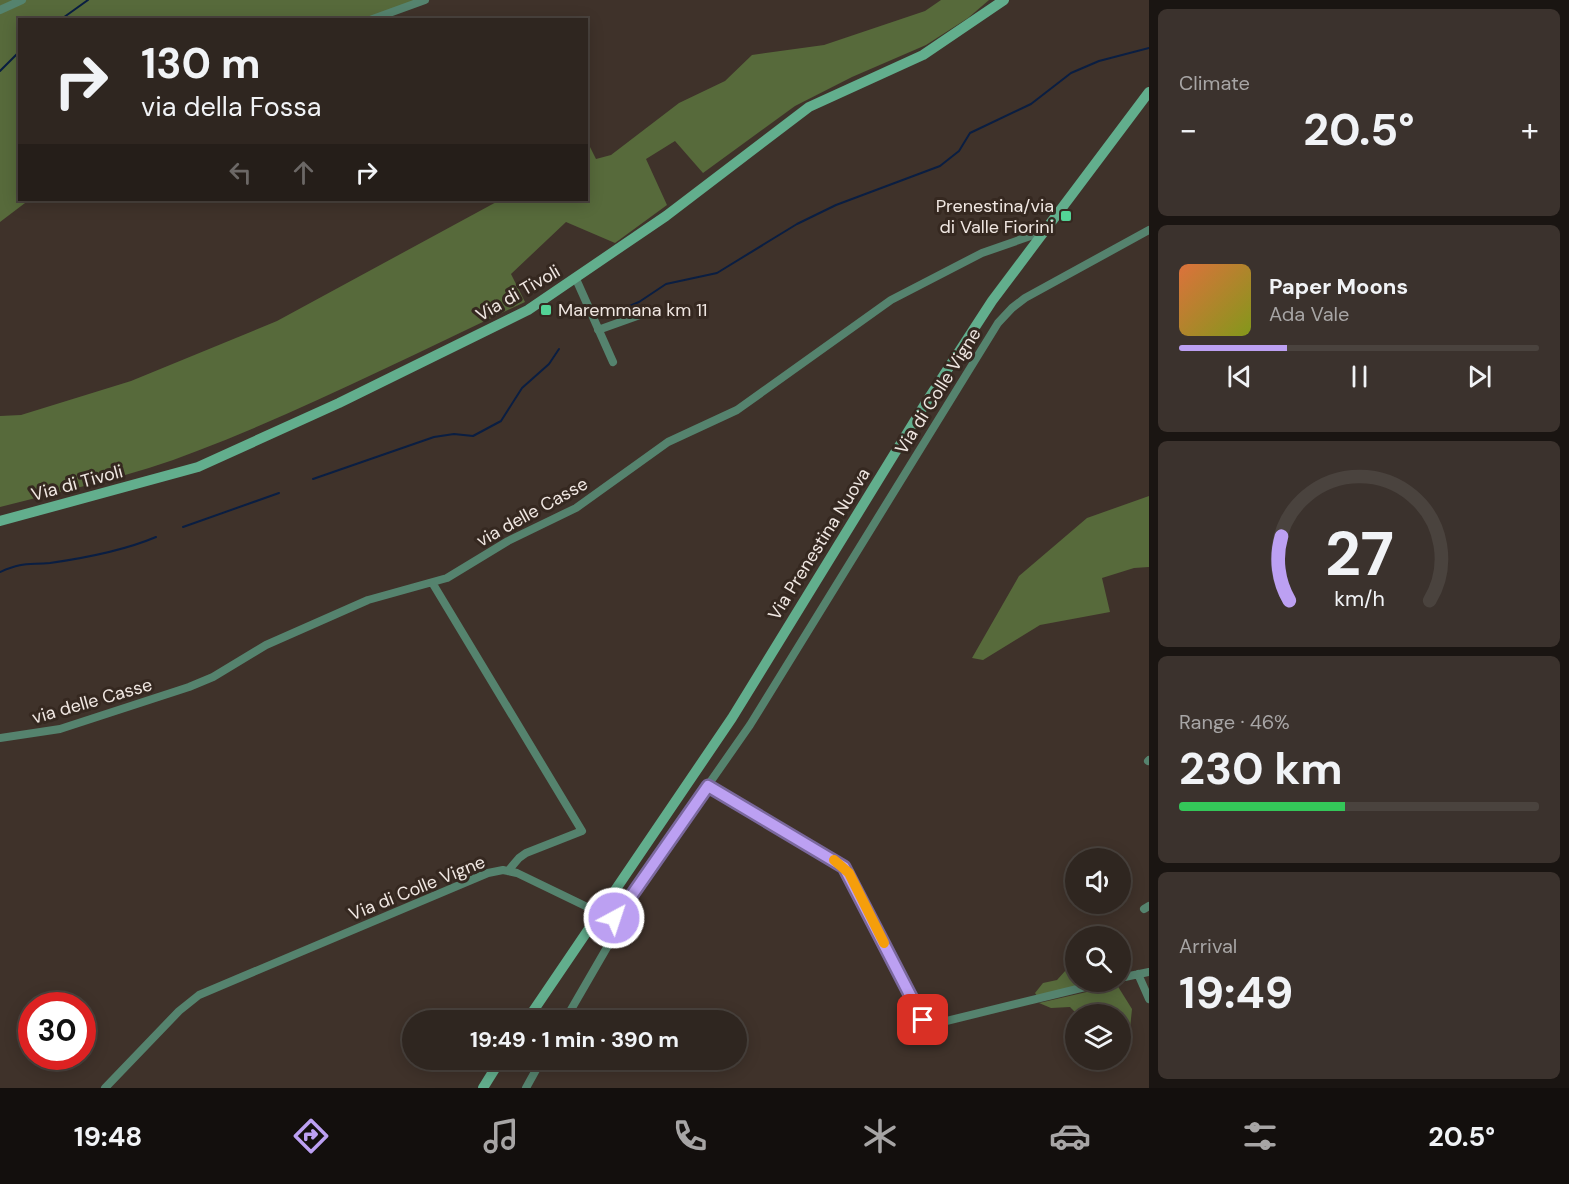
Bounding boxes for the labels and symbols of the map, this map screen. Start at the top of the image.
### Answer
place label: Prenestina/via di Valle Fiorini [936,194,1054,239]
marker: Prenestina/via di Valle Fiorini [1059,209,1073,223]
street label: Via di Tivoli [471,259,565,327]
place label: Maremmana km 11 [558,298,707,322]
marker: Maremmana km 11 [539,303,553,317]
street label: Via di Colle Vigne [889,323,987,459]
street label: Via di Tivoli [29,459,125,507]
street label: Via Prenestina Nuova [762,463,876,625]
street label: via delle Casse [472,471,592,553]
street label: via delle Casse [29,672,155,730]
street label: Via di Colle Vigne [345,850,489,926]
position arrow [582,886,646,950]
speed limit sign: 30 [18,992,96,1070]
pin [897,994,948,1045]

